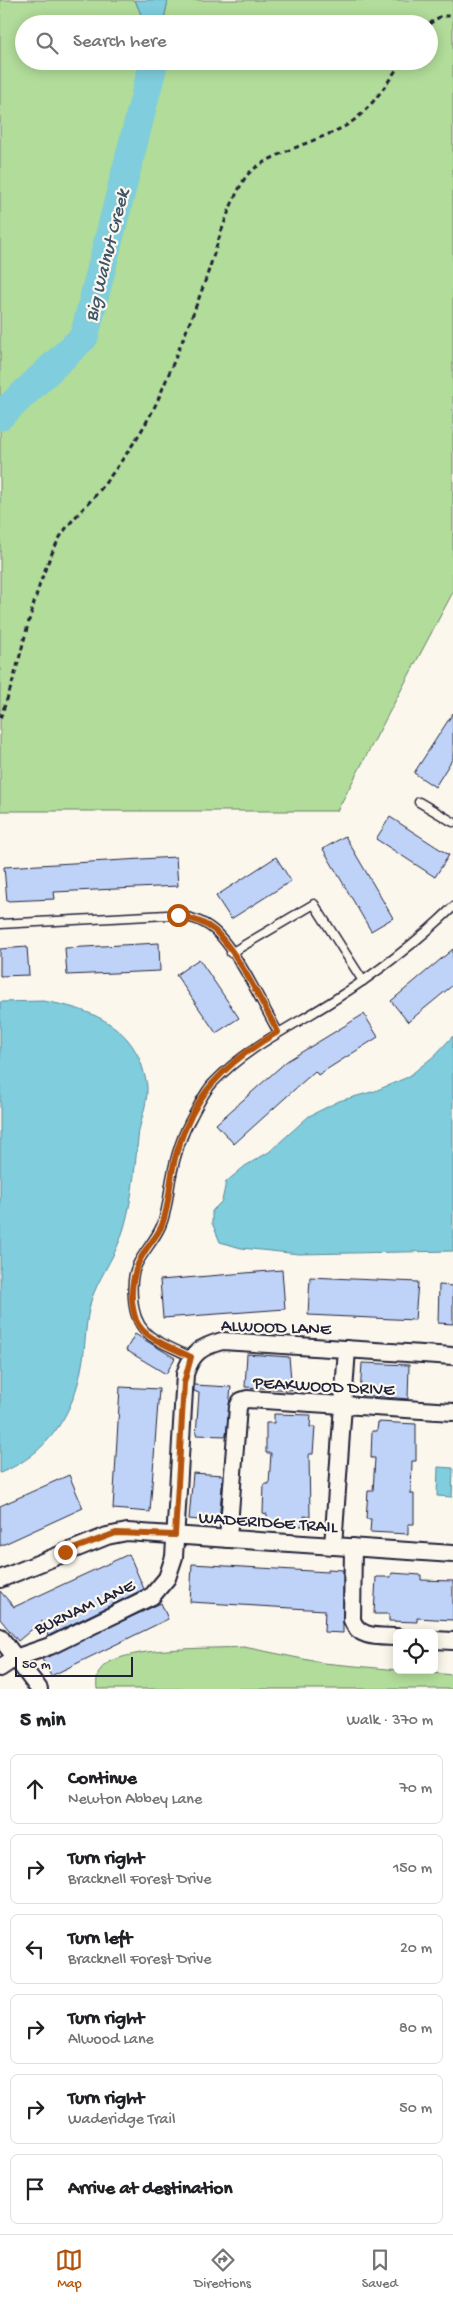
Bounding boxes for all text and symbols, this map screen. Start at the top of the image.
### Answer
search box [15,15,438,70]
icon: search [33,29,61,57]
text: Search here [73,31,167,54]
water label: Big Walnut Creek [81,186,136,324]
route start [167,904,190,927]
street label: ALWOOD LANE [220,1316,332,1341]
street label: PEAKWOOD DRIVE [252,1373,396,1402]
street label: WADERIDGE TRAIL [198,1508,339,1539]
route end [54,1541,77,1564]
street label: BURNAM LANE [31,1576,139,1641]
map controls [393,1629,438,1674]
button: locate [393,1629,438,1674]
scale bar [15,1654,132,1677]
text: 50 m [22,1657,51,1674]
text: 5 min [20,1709,65,1734]
text: Walk · 370 m [346,1712,433,1731]
text: Continue [68,1768,137,1791]
icon: ahead [21,1775,49,1803]
text: 70 m [399,1780,432,1799]
text: Newton Abbey Lane [68,1791,202,1810]
text: Turn right [68,1848,144,1871]
icon: right [21,1855,49,1883]
text: 150 m [393,1860,432,1879]
text: Bracknell Forest Drive [68,1871,212,1890]
text: Turn left [68,1928,132,1951]
icon: left [21,1935,49,1963]
text: 20 m [400,1940,432,1959]
text: Bracknell Forest Drive [68,1951,212,1970]
text: Turn right [68,2008,144,2031]
icon: right [21,2015,49,2043]
text: 80 m [399,2020,432,2039]
text: Alwood Lane [68,2031,154,2050]
text: Turn right [68,2088,144,2111]
icon: right [21,2095,49,2123]
text: 50 m [399,2100,432,2119]
text: Waderidge Trail [68,2111,175,2130]
icon: arrive [21,2175,49,2203]
text: Arrive at destination [68,2178,232,2201]
tab: Map [55,2246,83,2293]
tab: Directions [194,2246,251,2293]
tab: Saved [362,2246,398,2293]

